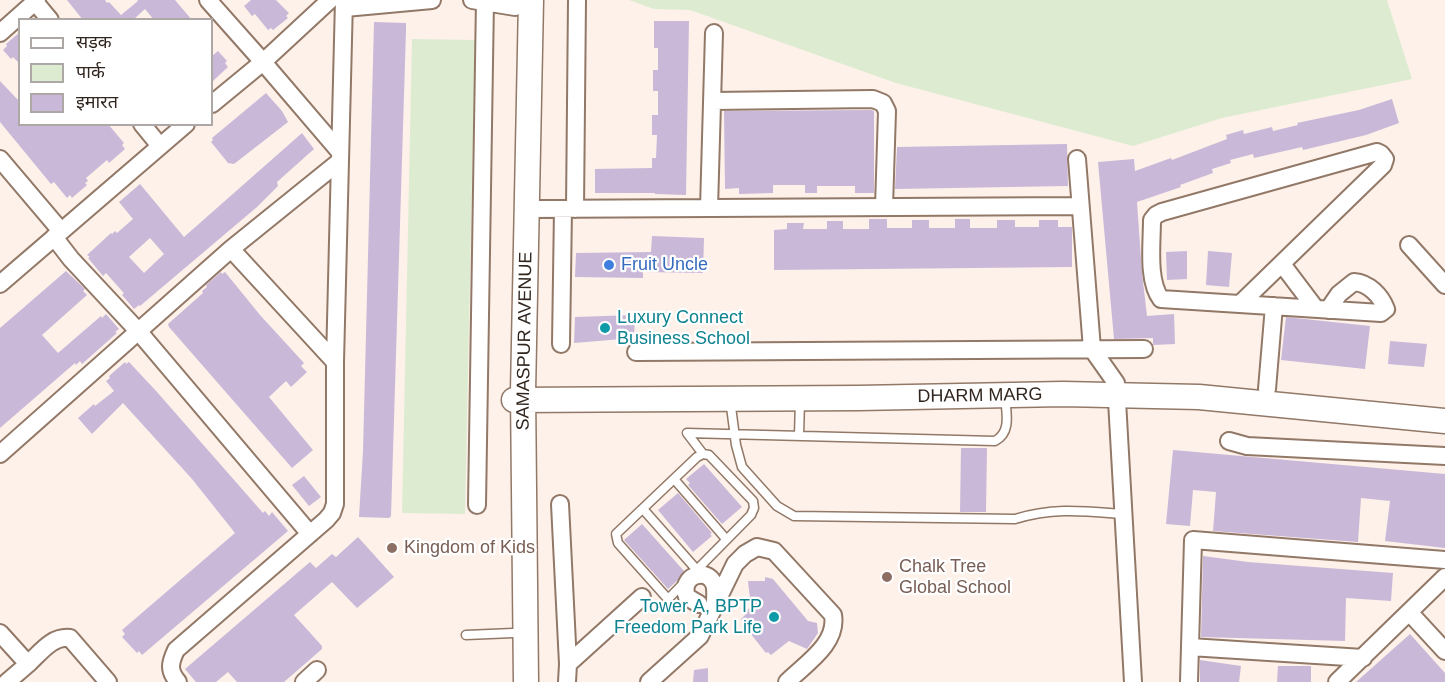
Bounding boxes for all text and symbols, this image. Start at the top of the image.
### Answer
legend [18,18,213,126]
text: सड़क [76,32,112,52]
text: पार्क [76,62,105,82]
text: इमारत [76,92,118,112]
street label: SAMASPUR AVENUE [513,251,537,431]
place label: Fruit Uncle [621,254,708,276]
marker: Fruit Uncle [602,258,616,272]
place label: Luxury Connect Business School [617,307,750,350]
marker: Luxury Connect Business School [598,321,612,335]
street label: DHARM MARG [917,384,1043,408]
place label: Kingdom of Kids [404,537,535,559]
marker: Kingdom of Kids [385,541,399,555]
place label: Chalk Tree Global School [899,556,1011,598]
marker: Chalk Tree Global School [880,570,894,584]
place label: Tower A, BPTP Freedom Park Life [614,596,762,638]
marker: Tower A, BPTP Freedom Park Life [767,610,781,624]

